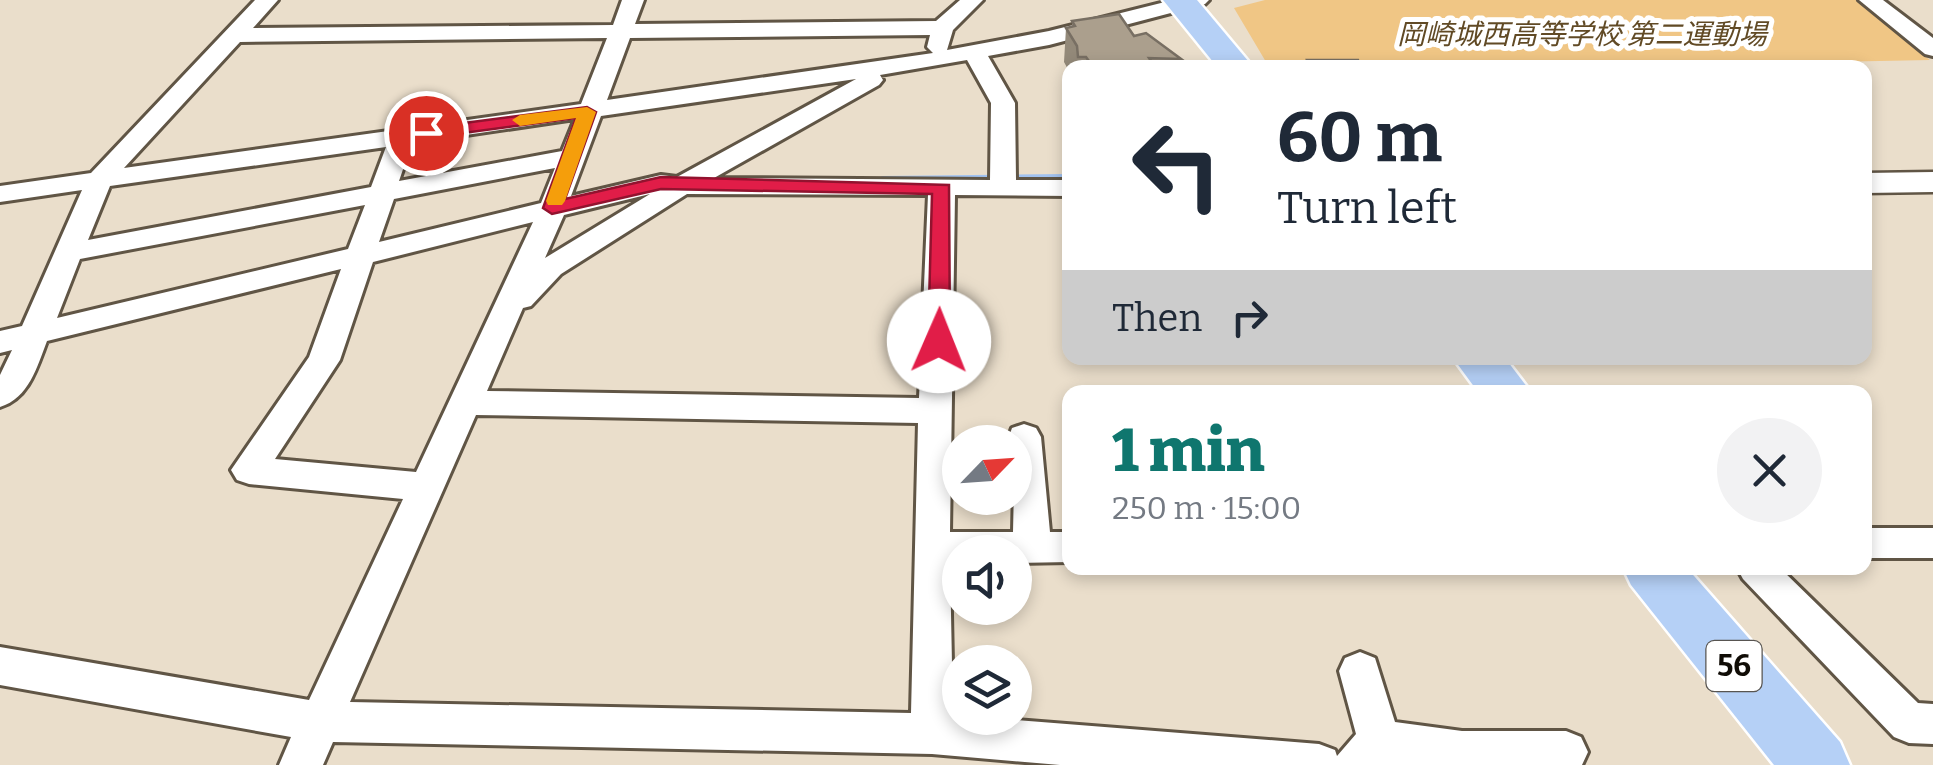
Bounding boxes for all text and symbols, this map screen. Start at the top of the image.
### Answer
park label: 岡崎城西高等学校 第二運動場 [1397,18,1770,51]
pin [384,91,469,176]
text: 60 m [1277,96,1442,180]
icon: left [1112,100,1242,230]
icon: arrive [399,106,454,161]
text: Turn left [1277,181,1457,235]
position arrow [887,289,991,393]
icon: right [1222,290,1277,345]
text: Then [1112,295,1202,341]
text: 1 min [1112,415,1265,487]
button: close [1717,418,1822,523]
north arrow [942,425,1032,515]
map controls [942,425,1032,735]
text: 250 m · 15:00 [1112,489,1301,527]
button: sound [942,535,1032,625]
road number: 56 [1706,641,1762,691]
button: layers [942,645,1032,735]

